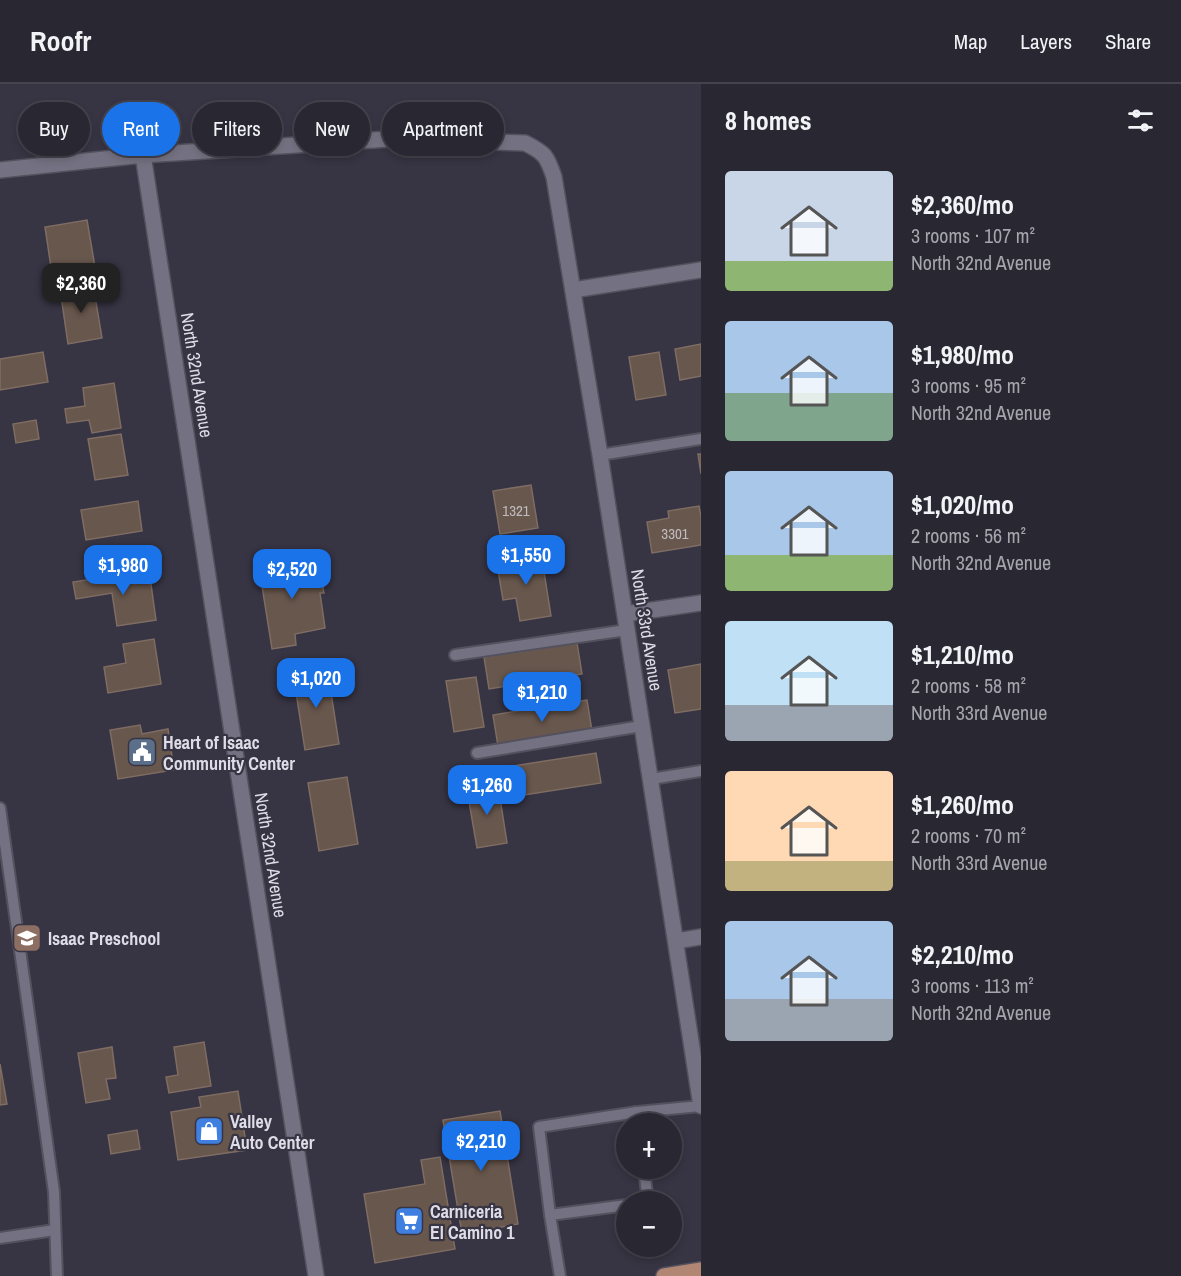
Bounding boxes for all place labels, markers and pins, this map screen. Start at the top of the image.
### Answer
pin: $2,360 [32,263,130,314]
pin: $1,550 [477,535,575,586]
pin: $1,980 [74,545,172,596]
pin: $2,520 [243,549,341,600]
pin: $1,020 [267,658,365,709]
pin: $1,210 [493,672,591,723]
place label: Heart of Isaac Community Center [163,730,295,776]
public building icon: Heart of Isaac Community Center [126,736,158,768]
pin: $1,260 [438,765,536,816]
school or university icon: Isaac Preschool [11,922,43,954]
place label: Isaac Preschool [48,926,160,951]
place label: Valley Auto Center [230,1109,315,1155]
shop icon: Valley Auto Center [193,1115,225,1147]
pin: $2,210 [432,1121,530,1172]
place label: Carniceria El Camino 1 [430,1199,515,1245]
supermarket icon: Carniceria El Camino 1 [393,1205,425,1237]

